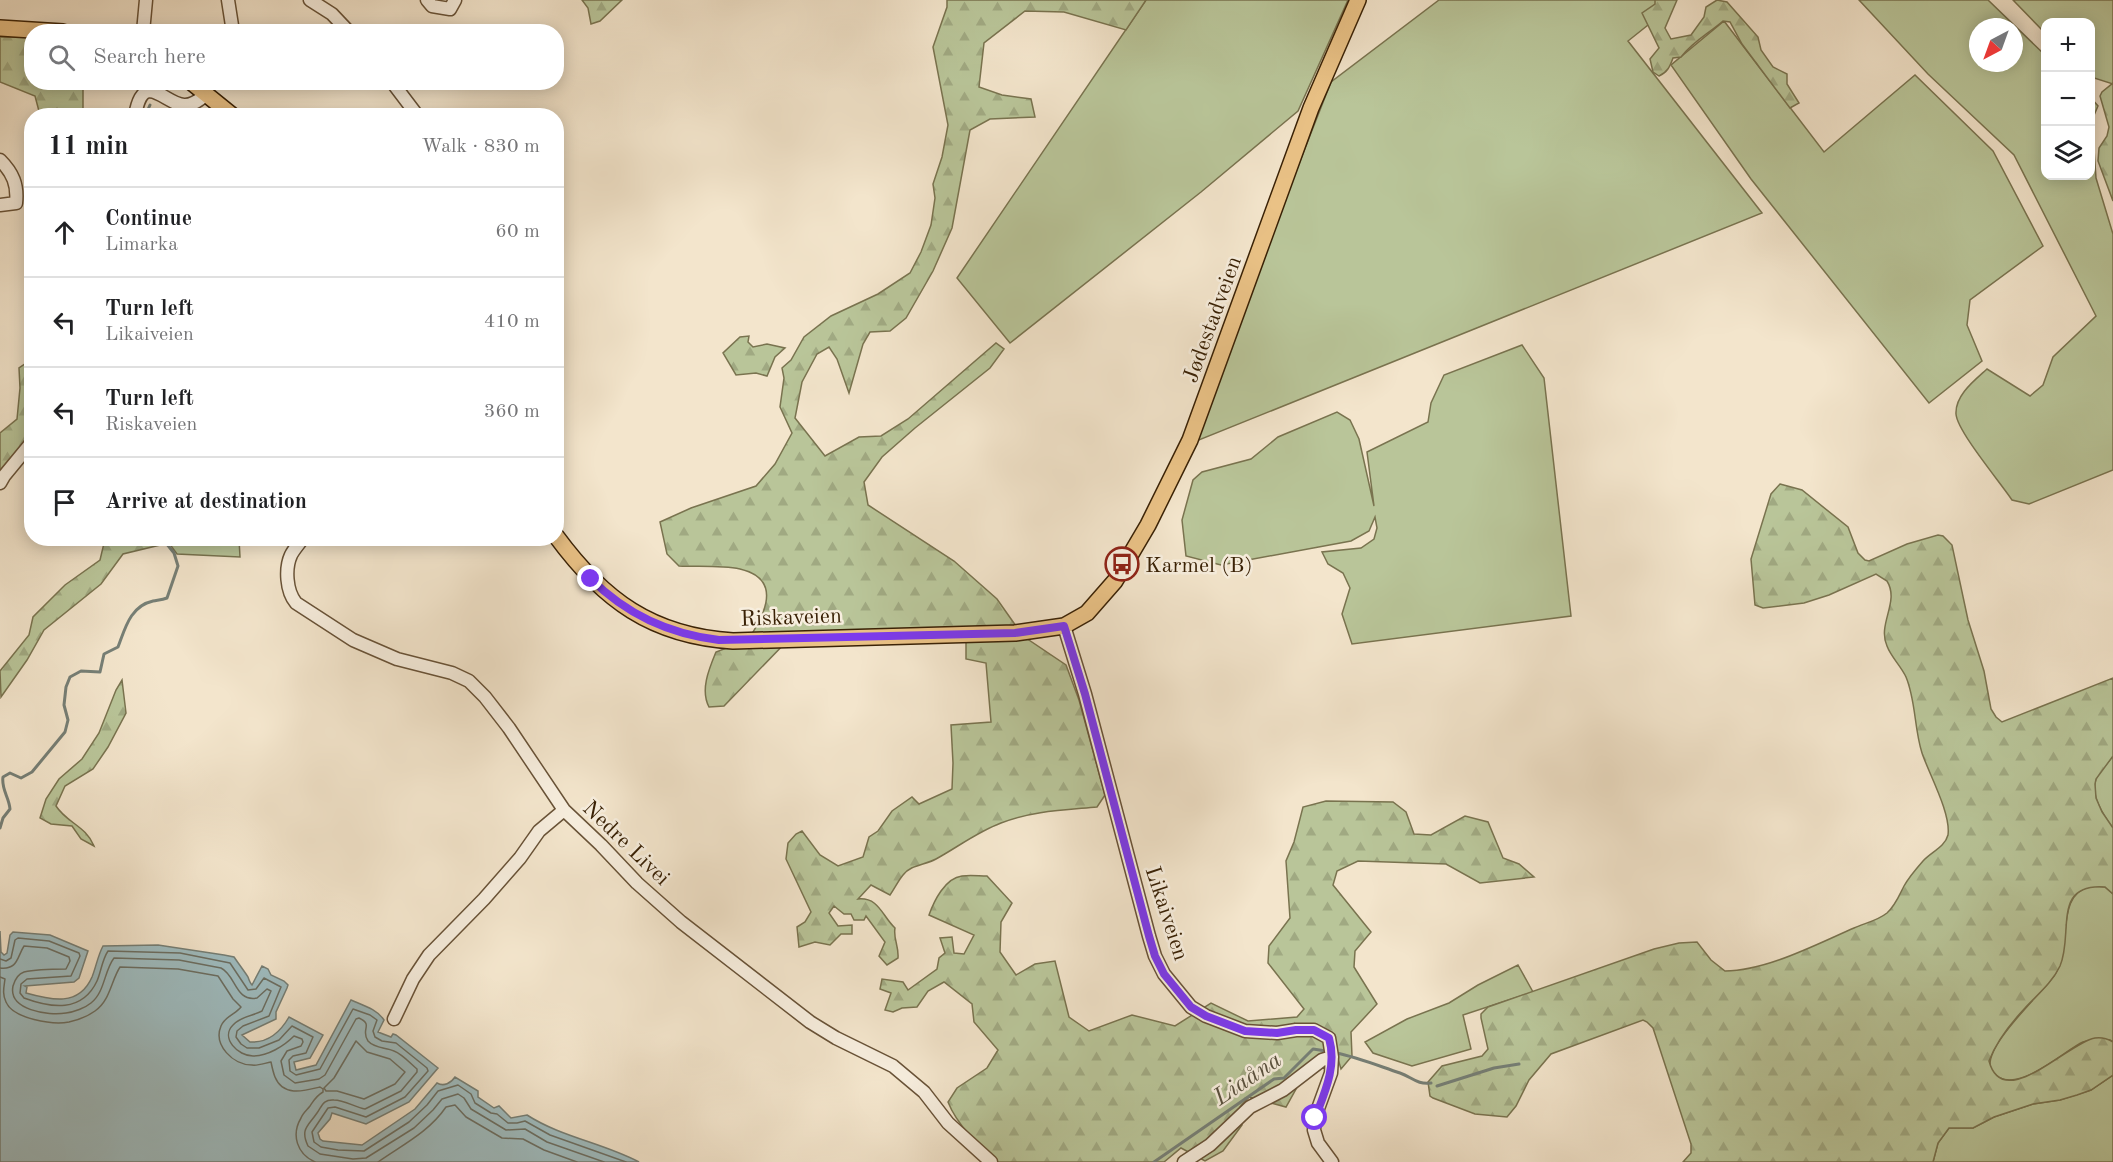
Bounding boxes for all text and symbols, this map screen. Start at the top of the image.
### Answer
north arrow [1969,18,2023,72]
map controls [2041,18,2095,180]
button: + [2041,18,2095,72]
search box [24,24,564,90]
icon: search [45,41,78,74]
text: Search here [93,46,206,68]
button: − [2041,72,2095,126]
button: layers [2041,126,2095,180]
text: 11 min [48,134,128,160]
text: Walk · 830 m [421,137,540,157]
text: Continue [105,208,192,230]
icon: ahead [48,216,81,249]
text: 60 m [495,222,540,242]
text: Limarka [105,235,178,255]
street label: Jødestadveien [1180,253,1246,386]
text: Turn left [105,298,194,320]
icon: left [48,306,81,339]
text: 410 m [484,312,540,332]
text: Likaiveien [105,325,194,345]
text: Turn left [105,388,194,410]
icon: left [48,396,81,429]
text: 360 m [484,402,540,422]
text: Riskaveien [105,415,197,435]
icon: arrive [48,486,81,519]
text: Arrive at destination [105,491,307,513]
bus stop icon: Karmel (B) [1104,546,1140,582]
place label: Karmel (B) [1145,555,1253,577]
route end [577,565,603,591]
street label: Riskaveien [740,605,842,631]
street label: Nedre Livei [578,797,673,890]
street label: Likaiveien [1141,864,1192,964]
water label: Liaåna [1209,1048,1287,1112]
route start [1301,1104,1327,1130]

